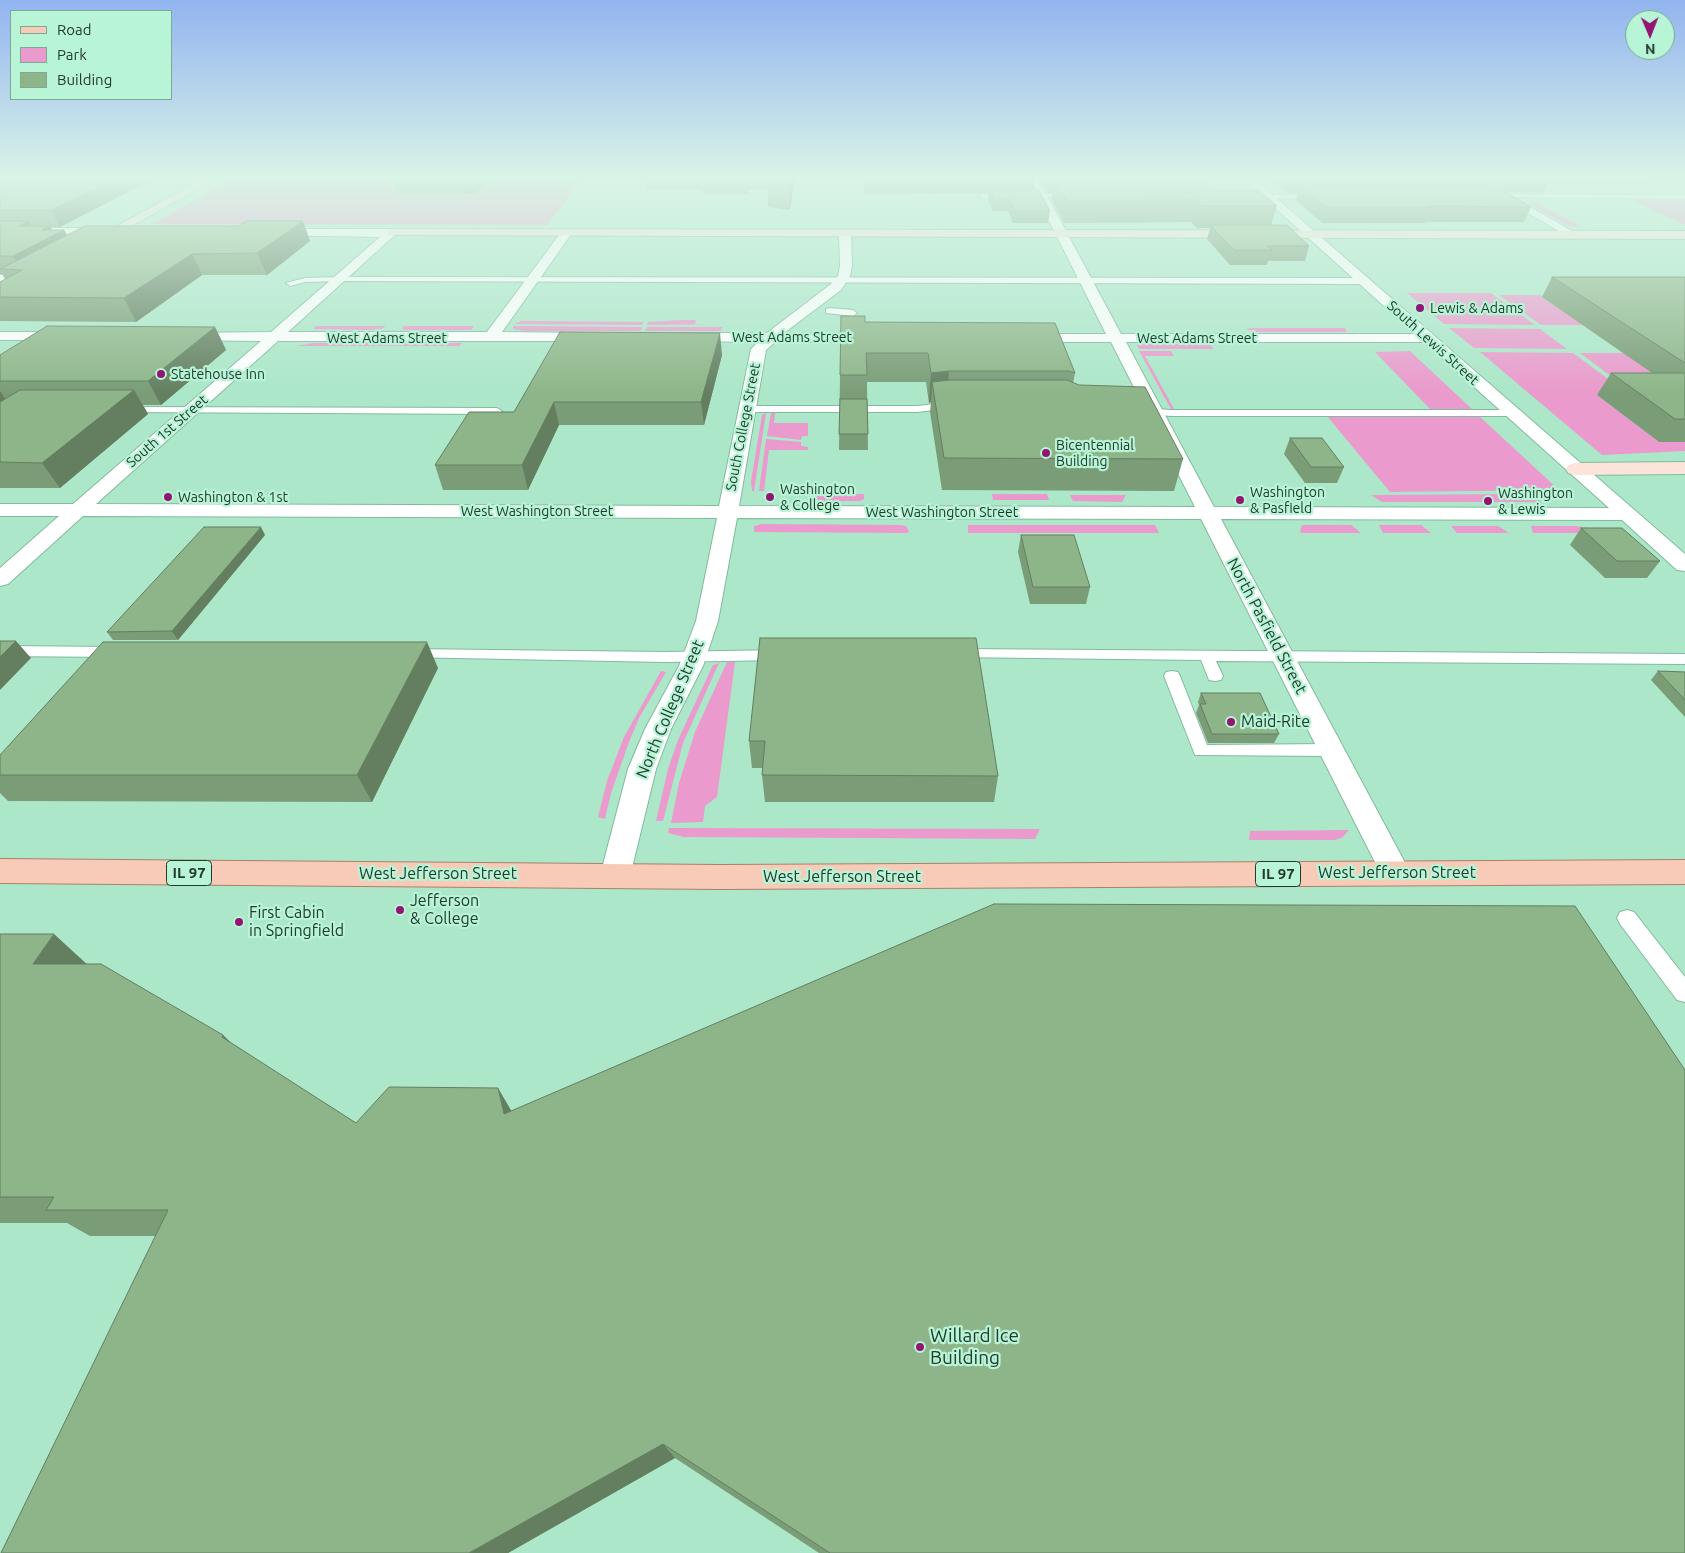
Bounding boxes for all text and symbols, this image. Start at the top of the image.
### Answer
legend [10,10,172,100]
north arrow [1625,10,1675,60]
text: Road [57,21,92,38]
text: N [1645,41,1656,57]
text: Park [57,46,87,63]
text: Building [57,71,112,88]
street label: South Lewis Street [1384,297,1482,389]
place label: Lewis & Adams [1430,300,1523,316]
marker: Lewis & Adams [1414,302,1426,314]
street label: West Adams Street [732,329,852,345]
street label: West Adams Street [327,330,447,346]
street label: West Adams Street [1137,330,1257,346]
street label: South College Street [722,362,764,492]
place label: Statehouse Inn [171,366,265,382]
marker: Statehouse Inn [155,368,167,380]
street label: South 1st Street [123,391,211,471]
place label: Bicentennial Building [1056,437,1134,470]
marker: Bicentennial Building [1040,447,1052,459]
place label: Washington & College [780,481,855,514]
place label: Washington & Pasfield [1250,484,1325,516]
place label: Washington & Lewis [1498,485,1573,518]
place label: Washington & 1st [178,489,288,505]
marker: Washington & 1st [162,491,174,503]
marker: Washington & College [764,491,776,503]
marker: Washington & Pasfield [1234,494,1246,506]
marker: Washington & Lewis [1482,495,1494,507]
street label: West Washington Street [461,503,613,519]
street label: West Washington Street [866,504,1018,520]
street label: North Pasfield Street [1223,555,1311,697]
street label: North College Street [632,637,708,781]
place label: Maid-Rite [1241,712,1310,732]
marker: Maid-Rite [1225,716,1237,728]
road number: IL 97 [166,860,212,886]
road number: IL 97 [1256,862,1300,886]
street label: West Jefferson Street [1318,863,1476,883]
street label: West Jefferson Street [359,864,517,884]
street label: West Jefferson Street [763,867,921,887]
place label: Jefferson & College [410,891,479,929]
place label: First Cabin in Springfield [249,903,344,941]
marker: Jefferson & College [394,904,406,916]
marker: First Cabin in Springfield [233,916,245,928]
place label: Willard Ice Building [930,1325,1019,1369]
marker: Willard Ice Building [914,1341,926,1353]

